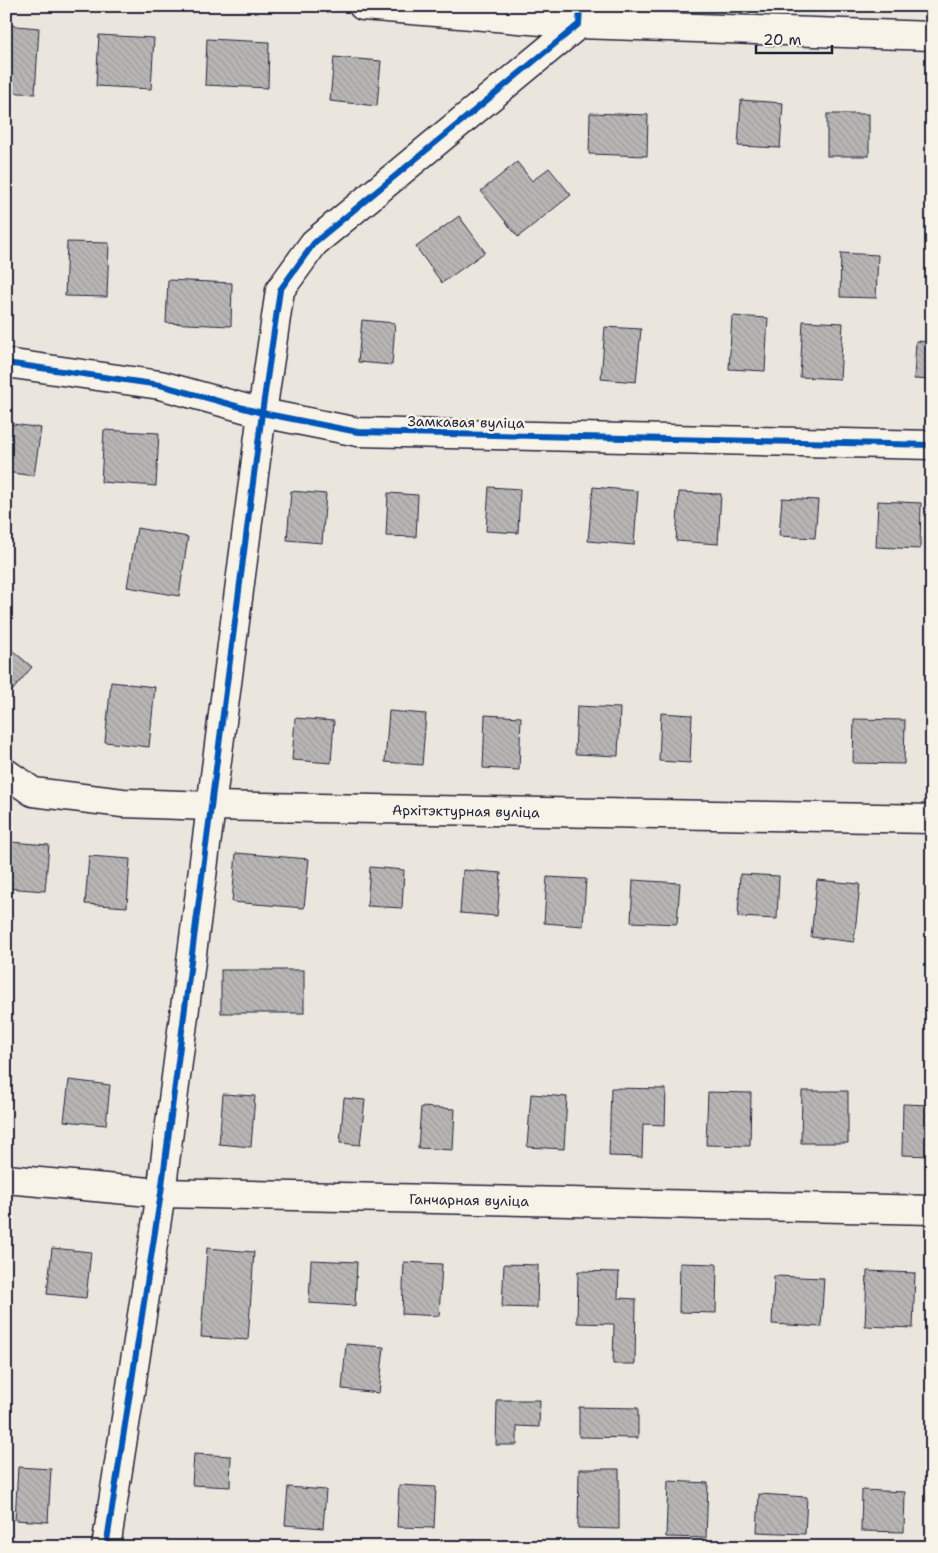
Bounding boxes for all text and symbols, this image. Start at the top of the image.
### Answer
scale bar [756,22,832,54]
text: 20 m [763,30,802,50]
street label: Замкавая вуліца [407,412,525,432]
street label: Архітэктурная вуліца [392,801,540,821]
street label: Ганчарная вуліца [409,1190,529,1210]

